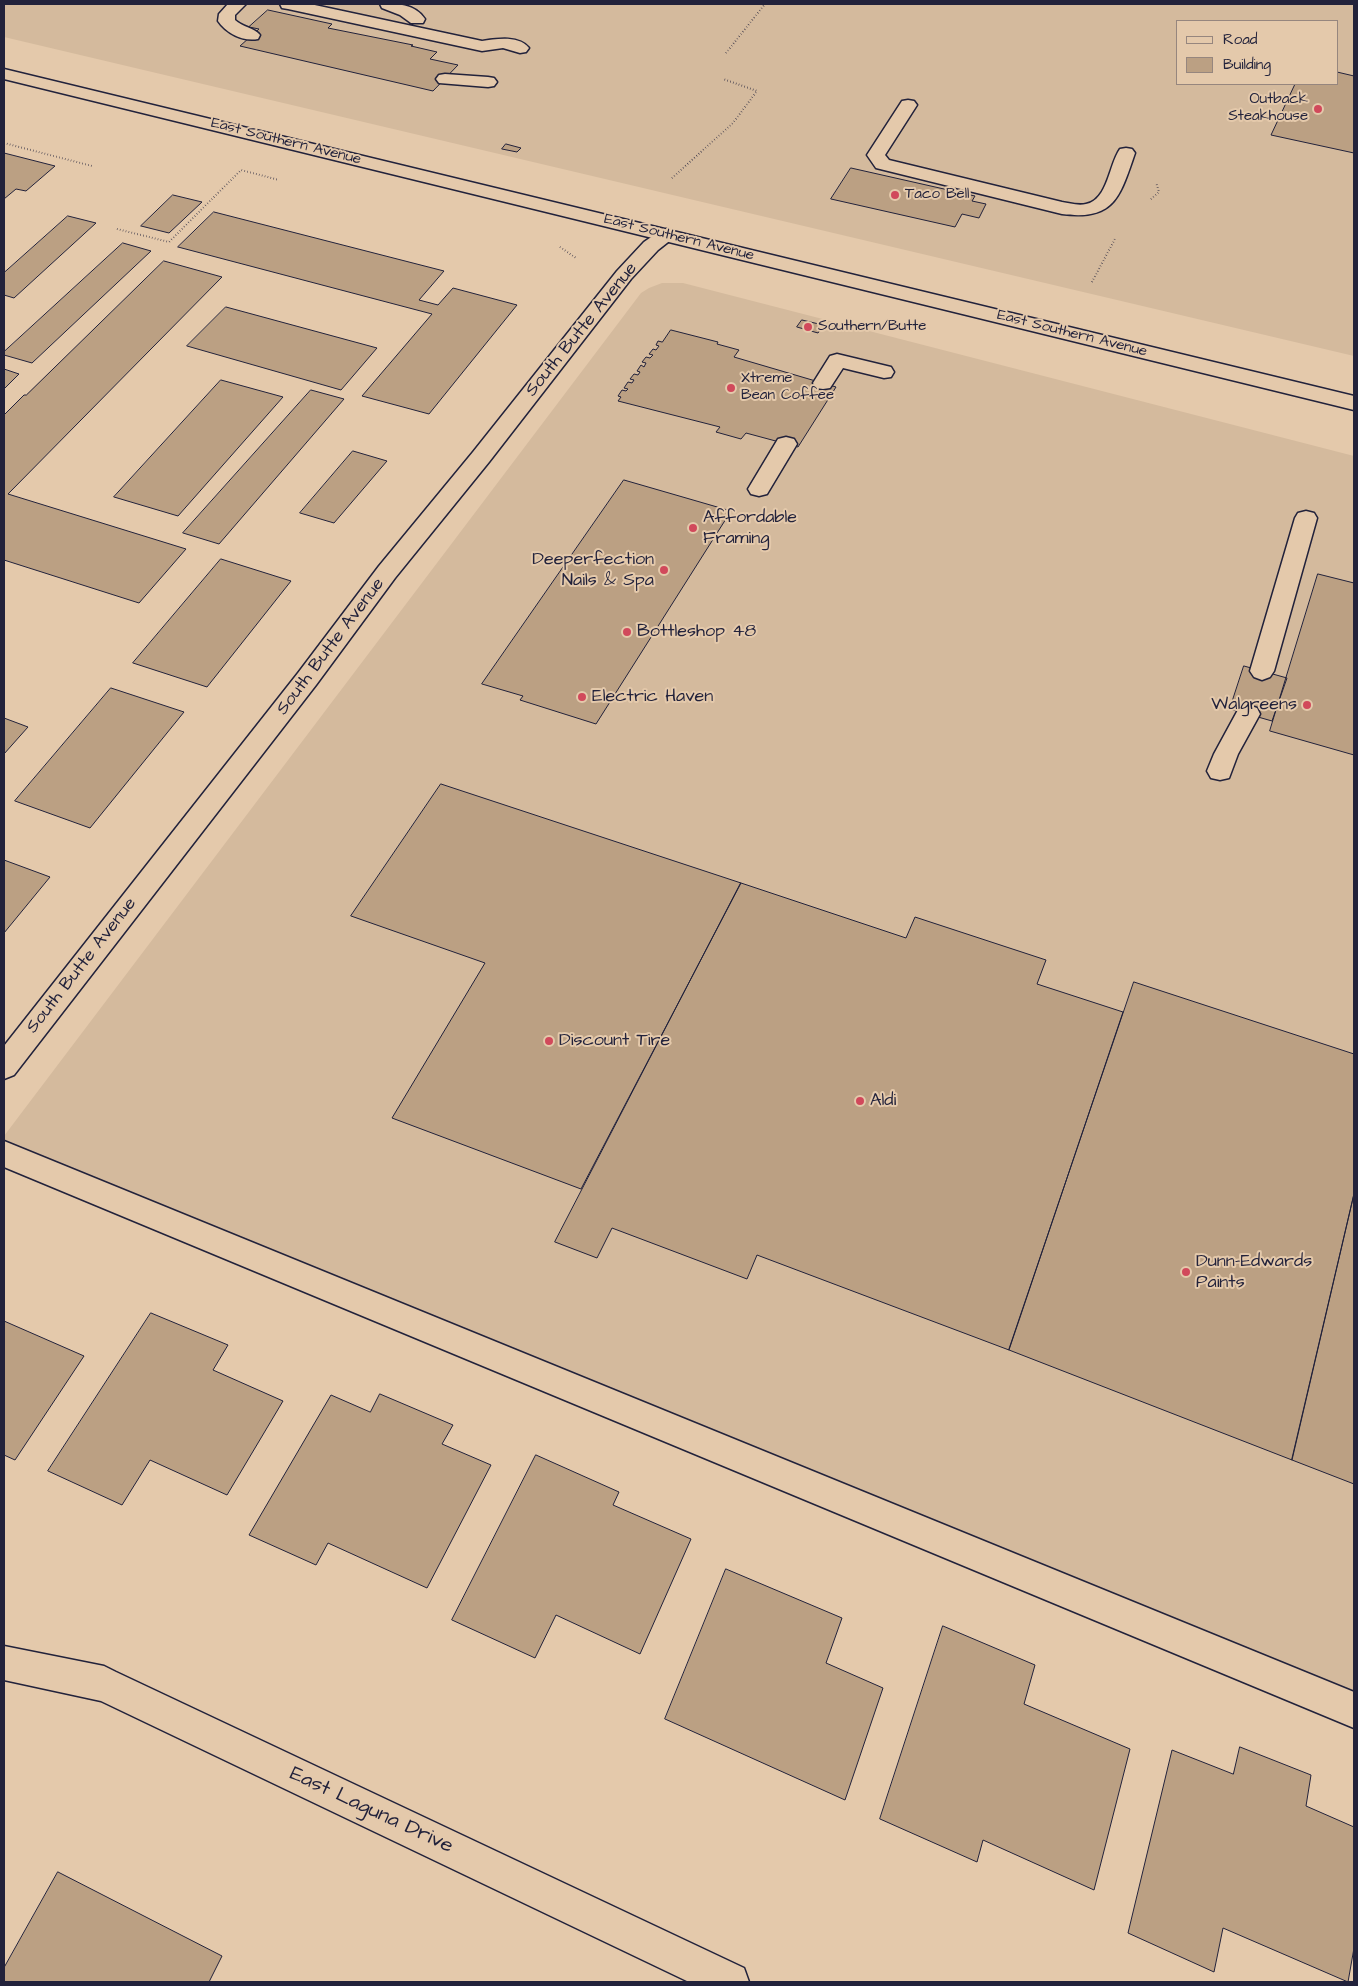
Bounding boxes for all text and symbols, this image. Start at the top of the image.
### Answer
legend [1176,20,1338,85]
text: Road [1223,29,1257,50]
text: Building [1223,54,1271,75]
place label: Outback Steakhouse [1228,91,1308,126]
marker: Outback Steakhouse [1312,103,1324,115]
street label: East Southern Avenue [209,115,363,169]
place label: Taco Bell [905,186,969,204]
marker: Taco Bell [889,189,901,201]
street label: East Southern Avenue [602,211,756,265]
street label: South Butte Avenue [521,259,643,401]
street label: East Southern Avenue [995,307,1149,361]
place label: Southern/Butte [818,318,926,336]
marker: Southern/Butte [802,321,814,333]
place label: Xtreme Bean Coffee [741,370,834,405]
marker: Xtreme Bean Coffee [725,382,737,394]
place label: Affordable Framing [703,507,797,550]
marker: Affordable Framing [687,522,699,534]
place label: Deeperfection Nails & Spa [532,549,654,592]
marker: Deeperfection Nails & Spa [658,564,670,576]
street label: South Butte Avenue [272,574,390,720]
place label: Bottleshop 48 [637,621,756,643]
marker: Bottleshop 48 [621,626,633,638]
place label: Electric Haven [592,686,713,708]
marker: Electric Haven [576,691,588,703]
place label: Walgreens [1211,694,1297,716]
marker: Walgreens [1301,699,1313,711]
street label: South Butte Avenue [22,894,142,1038]
place label: Discount Tire [559,1030,670,1052]
marker: Discount Tire [543,1035,555,1047]
place label: Aldi [870,1090,896,1112]
marker: Aldi [854,1095,866,1107]
place label: Dunn-Edwards Paints [1196,1251,1312,1294]
marker: Dunn-Edwards Paints [1180,1266,1192,1278]
street label: East Laguna Drive [285,1762,457,1860]

